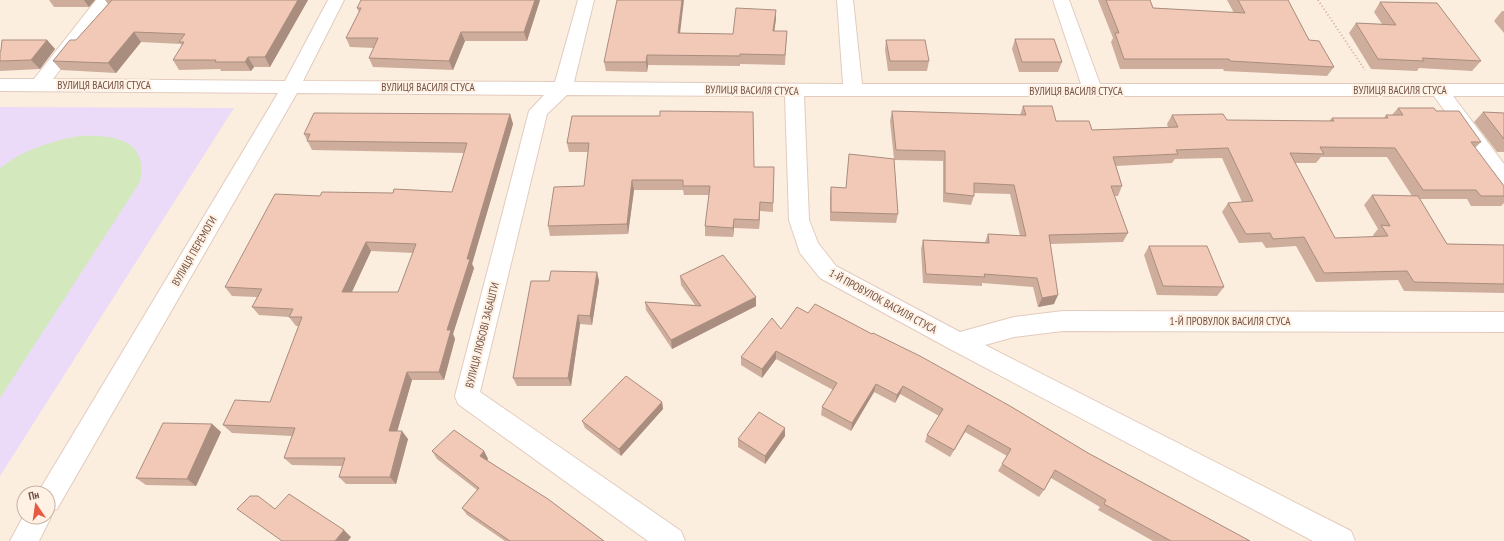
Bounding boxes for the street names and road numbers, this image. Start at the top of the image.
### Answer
street label: ВУЛИЦЯ ВАСИЛЯ СТУСА [57,78,152,92]
street label: ВУЛИЦЯ ВАСИЛЯ СТУСА [381,80,476,94]
street label: ВУЛИЦЯ ВАСИЛЯ СТУСА [705,82,800,98]
street label: ВУЛИЦЯ ВАСИЛЯ СТУСА [1353,83,1448,97]
street label: ВУЛИЦЯ ВАСИЛЯ СТУСА [1029,84,1124,98]
street label: ВУЛИЦЯ ПЕРЕМОГИ [168,214,220,288]
street label: 1-Й ПРОВУЛОК ВАСИЛЯ СТУСА [827,266,940,337]
street label: ВУЛИЦЯ ЛЮБОВІ ЗАБАШТИ [462,281,502,389]
street label: 1-Й ПРОВУЛОК ВАСИЛЯ СТУСА [1170,314,1291,328]

